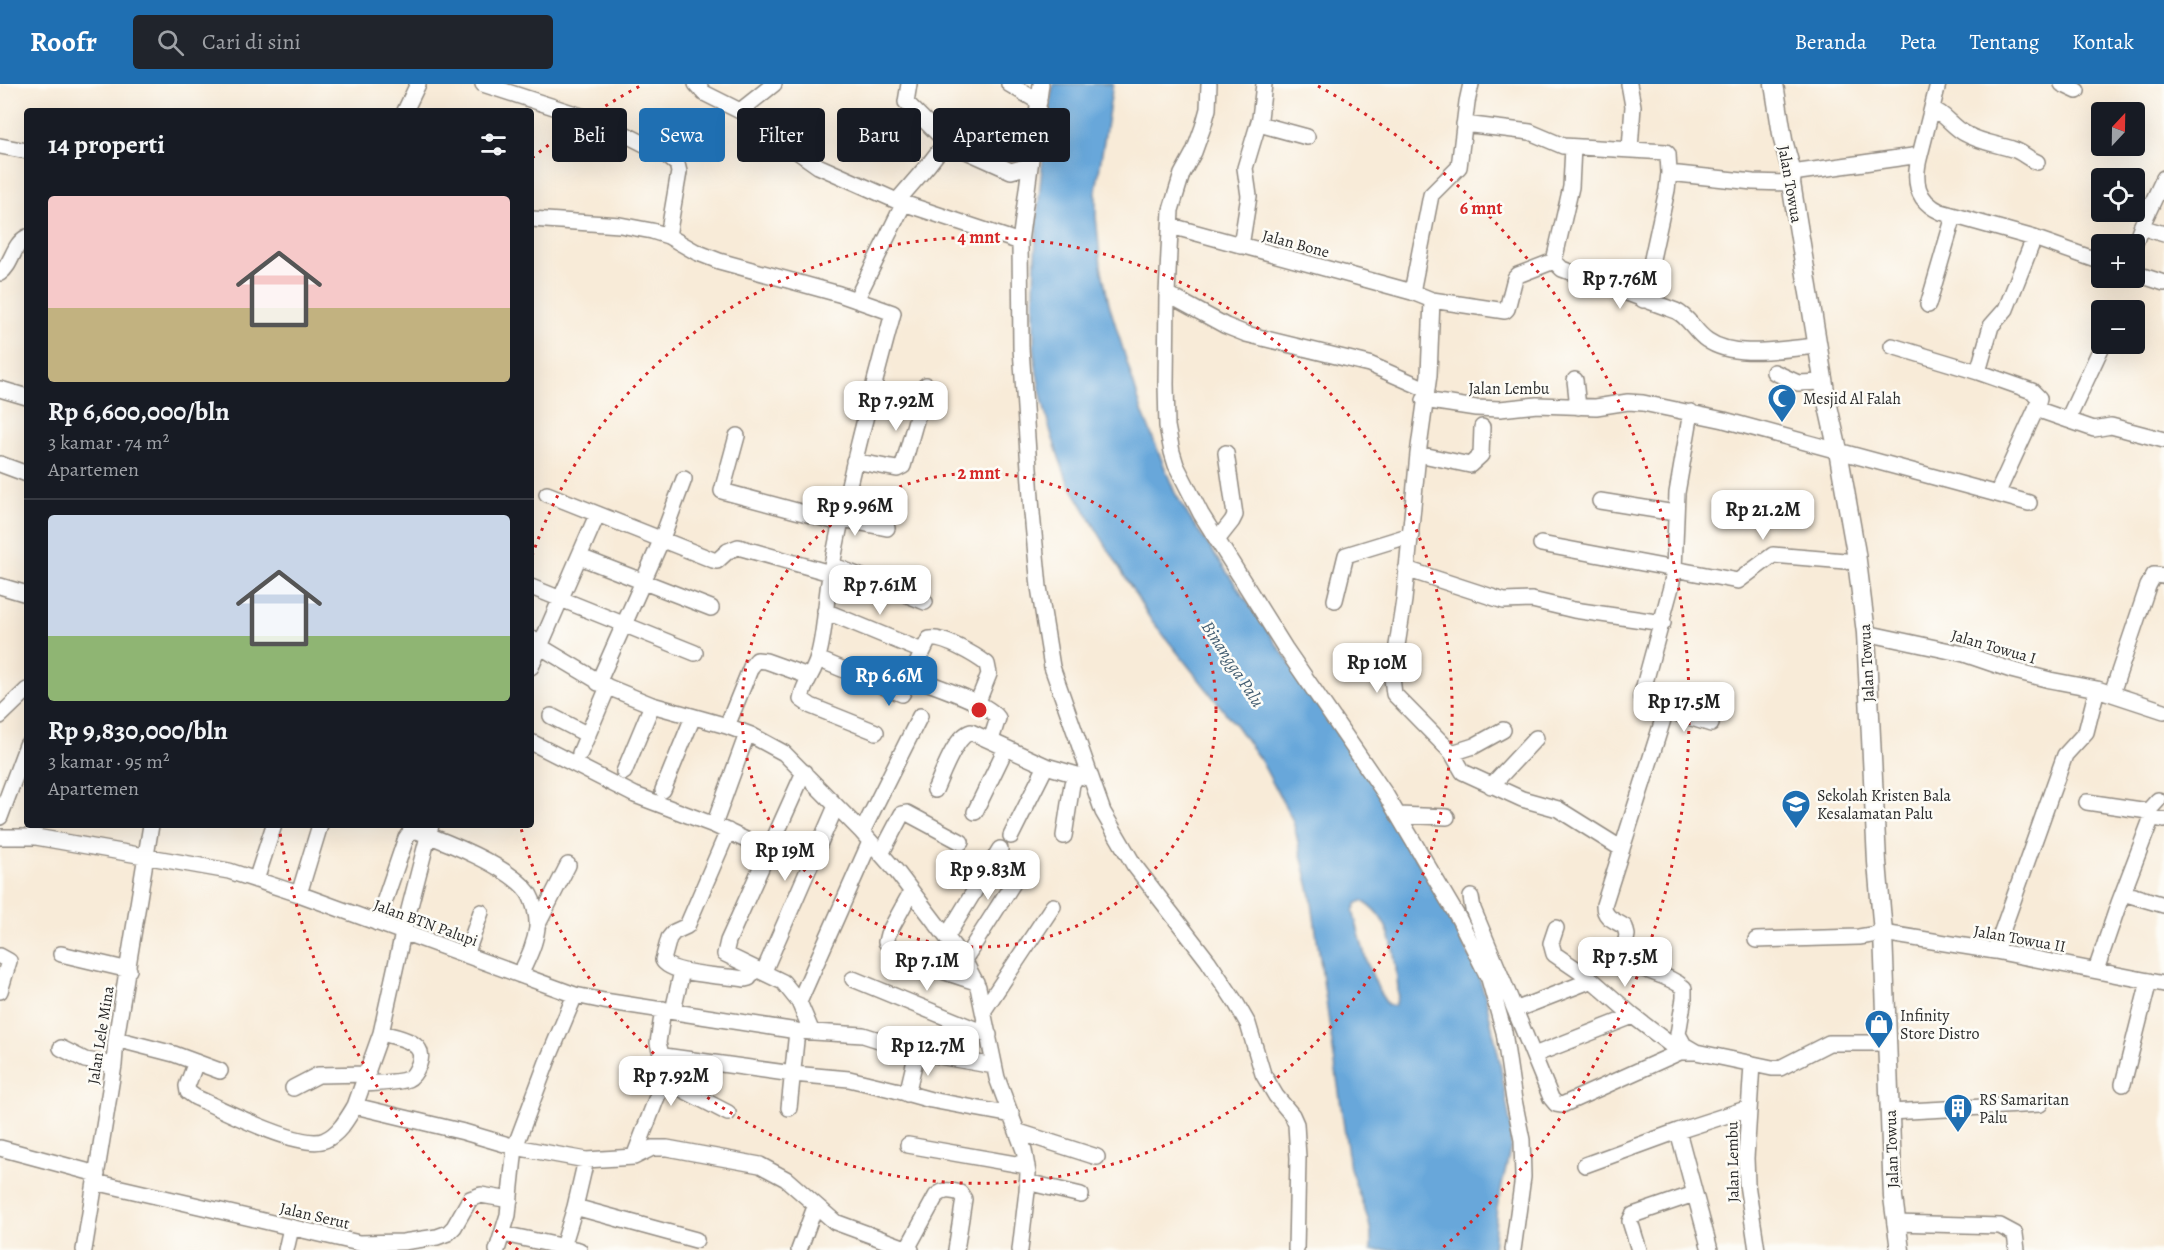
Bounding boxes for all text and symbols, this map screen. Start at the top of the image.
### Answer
search box [133,15,553,69]
text: Roofr [30,23,97,61]
icon: search [154,26,187,59]
text: Cari di sini [202,27,301,57]
text: Beranda [1795,28,1867,56]
text: Peta [1900,28,1936,56]
text: Tentang [1969,28,2039,56]
text: Kontak [2072,28,2134,56]
north arrow [2091,102,2145,156]
map controls [2091,102,2145,354]
chip: Beli [552,108,627,162]
chip: Sewa [639,108,725,162]
chip: Filter [737,108,825,162]
chip: Baru [837,108,921,162]
chip: Apartemen [933,108,1070,162]
text: 14 properti [48,127,165,162]
icon: filters [477,128,510,161]
street label: Jalan Towua [1772,144,1808,225]
button: locate [2091,168,2145,222]
text: 6 mnt [1460,196,1502,220]
street label: Jalan Bone [1260,224,1332,263]
text: 4 mnt [958,225,1000,249]
button: + [2091,234,2145,288]
icon: home [225,235,333,343]
pin: Rp 7.76M [1558,259,1682,310]
text: Rp 7.76M [1582,265,1658,292]
button: − [2091,300,2145,354]
street label: Jalan Lembu [1469,378,1550,400]
pin: Rp 7.92M [834,381,958,432]
mosque icon: Mesjid Al Falah [1766,382,1798,424]
text: Rp 7.92M [858,387,934,414]
place label: Mesjid Al Falah [1803,388,1902,410]
text: Rp 6,600,000/bln [48,394,230,429]
text: 3 kamar · 74 m² [48,429,169,456]
text: Apartemen [48,456,139,483]
text: 2 mnt [957,461,1001,485]
pin: Rp 9.96M [793,486,917,537]
pin: Rp 21.2M [1701,490,1825,541]
text: Rp 9.96M [817,492,893,519]
text: Rp 21.2M [1725,496,1801,523]
icon: home [225,554,333,662]
pin: Rp 7.61M [818,565,942,616]
text: Rp 7.61M [843,571,917,598]
water label: Binangga Palu [1196,616,1270,712]
street label: Jalan Towua [1854,623,1880,703]
street label: Jalan Towua I [1949,624,2039,670]
pin: Rp 10M [1328,643,1426,694]
text: Rp 10M [1347,649,1407,676]
pin: Rp 6.6M [834,656,944,707]
text: Rp 6.6M [855,662,923,689]
pin: Rp 17.5M [1622,682,1746,733]
text: Rp 17.5M [1647,688,1721,715]
centre of rings [969,700,989,720]
text: Rp 9,830,000/bln [48,713,228,748]
text: 3 kamar · 95 m² [48,748,170,775]
text: Apartemen [48,775,139,802]
place label: Sekolah Kristen Bala Kesalamatan Palu [1817,785,1951,825]
school or university icon: Sekolah Kristen Bala Kesalamatan Palu [1780,788,1812,830]
pin: Rp 19M [736,831,834,882]
text: Rp 19M [755,837,815,864]
pin: Rp 9.83M [926,850,1050,901]
text: Rp 9.83M [950,856,1026,883]
street label: Jalan BTN Palupi [370,894,481,952]
street label: Jalan Towua II [1972,920,2068,958]
pin: Rp 7.5M [1570,937,1680,988]
pin: Rp 7.1M [872,941,982,992]
text: Rp 7.5M [1592,943,1658,970]
text: Rp 7.1M [895,947,959,974]
street label: Jalan Lele Mina [82,984,120,1086]
place label: Infinity Store Distro [1900,1005,1979,1045]
shop icon: Infinity Store Distro [1863,1008,1895,1050]
pin: Rp 12.7M [866,1026,990,1077]
text: Rp 12.7M [891,1032,965,1059]
pin: Rp 7.92M [609,1056,733,1107]
text: Rp 7.92M [633,1062,709,1089]
place label: RS Samaritan Palu [1979,1089,2069,1129]
building icon: RS Samaritan Palu [1942,1092,1974,1134]
street label: Jalan Towua [1880,1109,1904,1189]
street label: Jalan Lembu [1721,1121,1745,1203]
street label: Jalan Serut [278,1197,352,1235]

